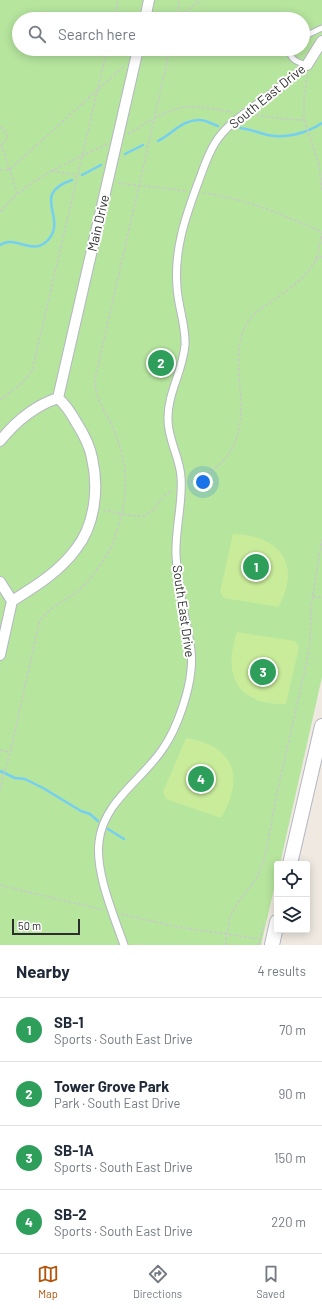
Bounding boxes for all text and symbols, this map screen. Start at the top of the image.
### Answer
search box [12,12,310,56]
icon: search [26,23,48,45]
text: Search here [58,25,136,43]
street label: South East Drive [226,60,308,131]
street label: Main Drive [84,193,112,253]
pin: 2 [148,348,174,378]
your location [193,472,213,492]
pin: 1 [243,552,269,582]
street label: South East Drive [170,564,198,658]
pin: 3 [250,657,276,687]
pin: 4 [188,764,214,794]
map controls [274,861,310,933]
button: locate [274,861,310,897]
button: layers [274,897,310,933]
scale bar [12,917,80,936]
text: 50 m [18,919,41,932]
text: Nearby [16,961,70,981]
text: 4 results [258,963,306,979]
text: SB-1 [54,1013,84,1031]
text: 1 [27,1022,31,1038]
text: 70 m [279,1022,306,1038]
text: Sports · South East Drive [54,1031,193,1047]
text: Tower Grove Park [54,1077,169,1095]
text: 2 [25,1086,33,1102]
text: 90 m [279,1086,306,1102]
text: Park · South East Drive [54,1095,181,1111]
text: SB-1A [54,1141,94,1159]
text: 3 [25,1150,33,1166]
text: 150 m [274,1150,306,1166]
text: Sports · South East Drive [54,1159,193,1175]
text: SB-2 [54,1205,87,1223]
text: 4 [25,1214,33,1230]
text: 220 m [271,1214,306,1230]
text: Sports · South East Drive [54,1223,193,1239]
tab: Map [37,1263,59,1300]
tab: Directions [133,1263,182,1300]
tab: Saved [256,1263,285,1300]

